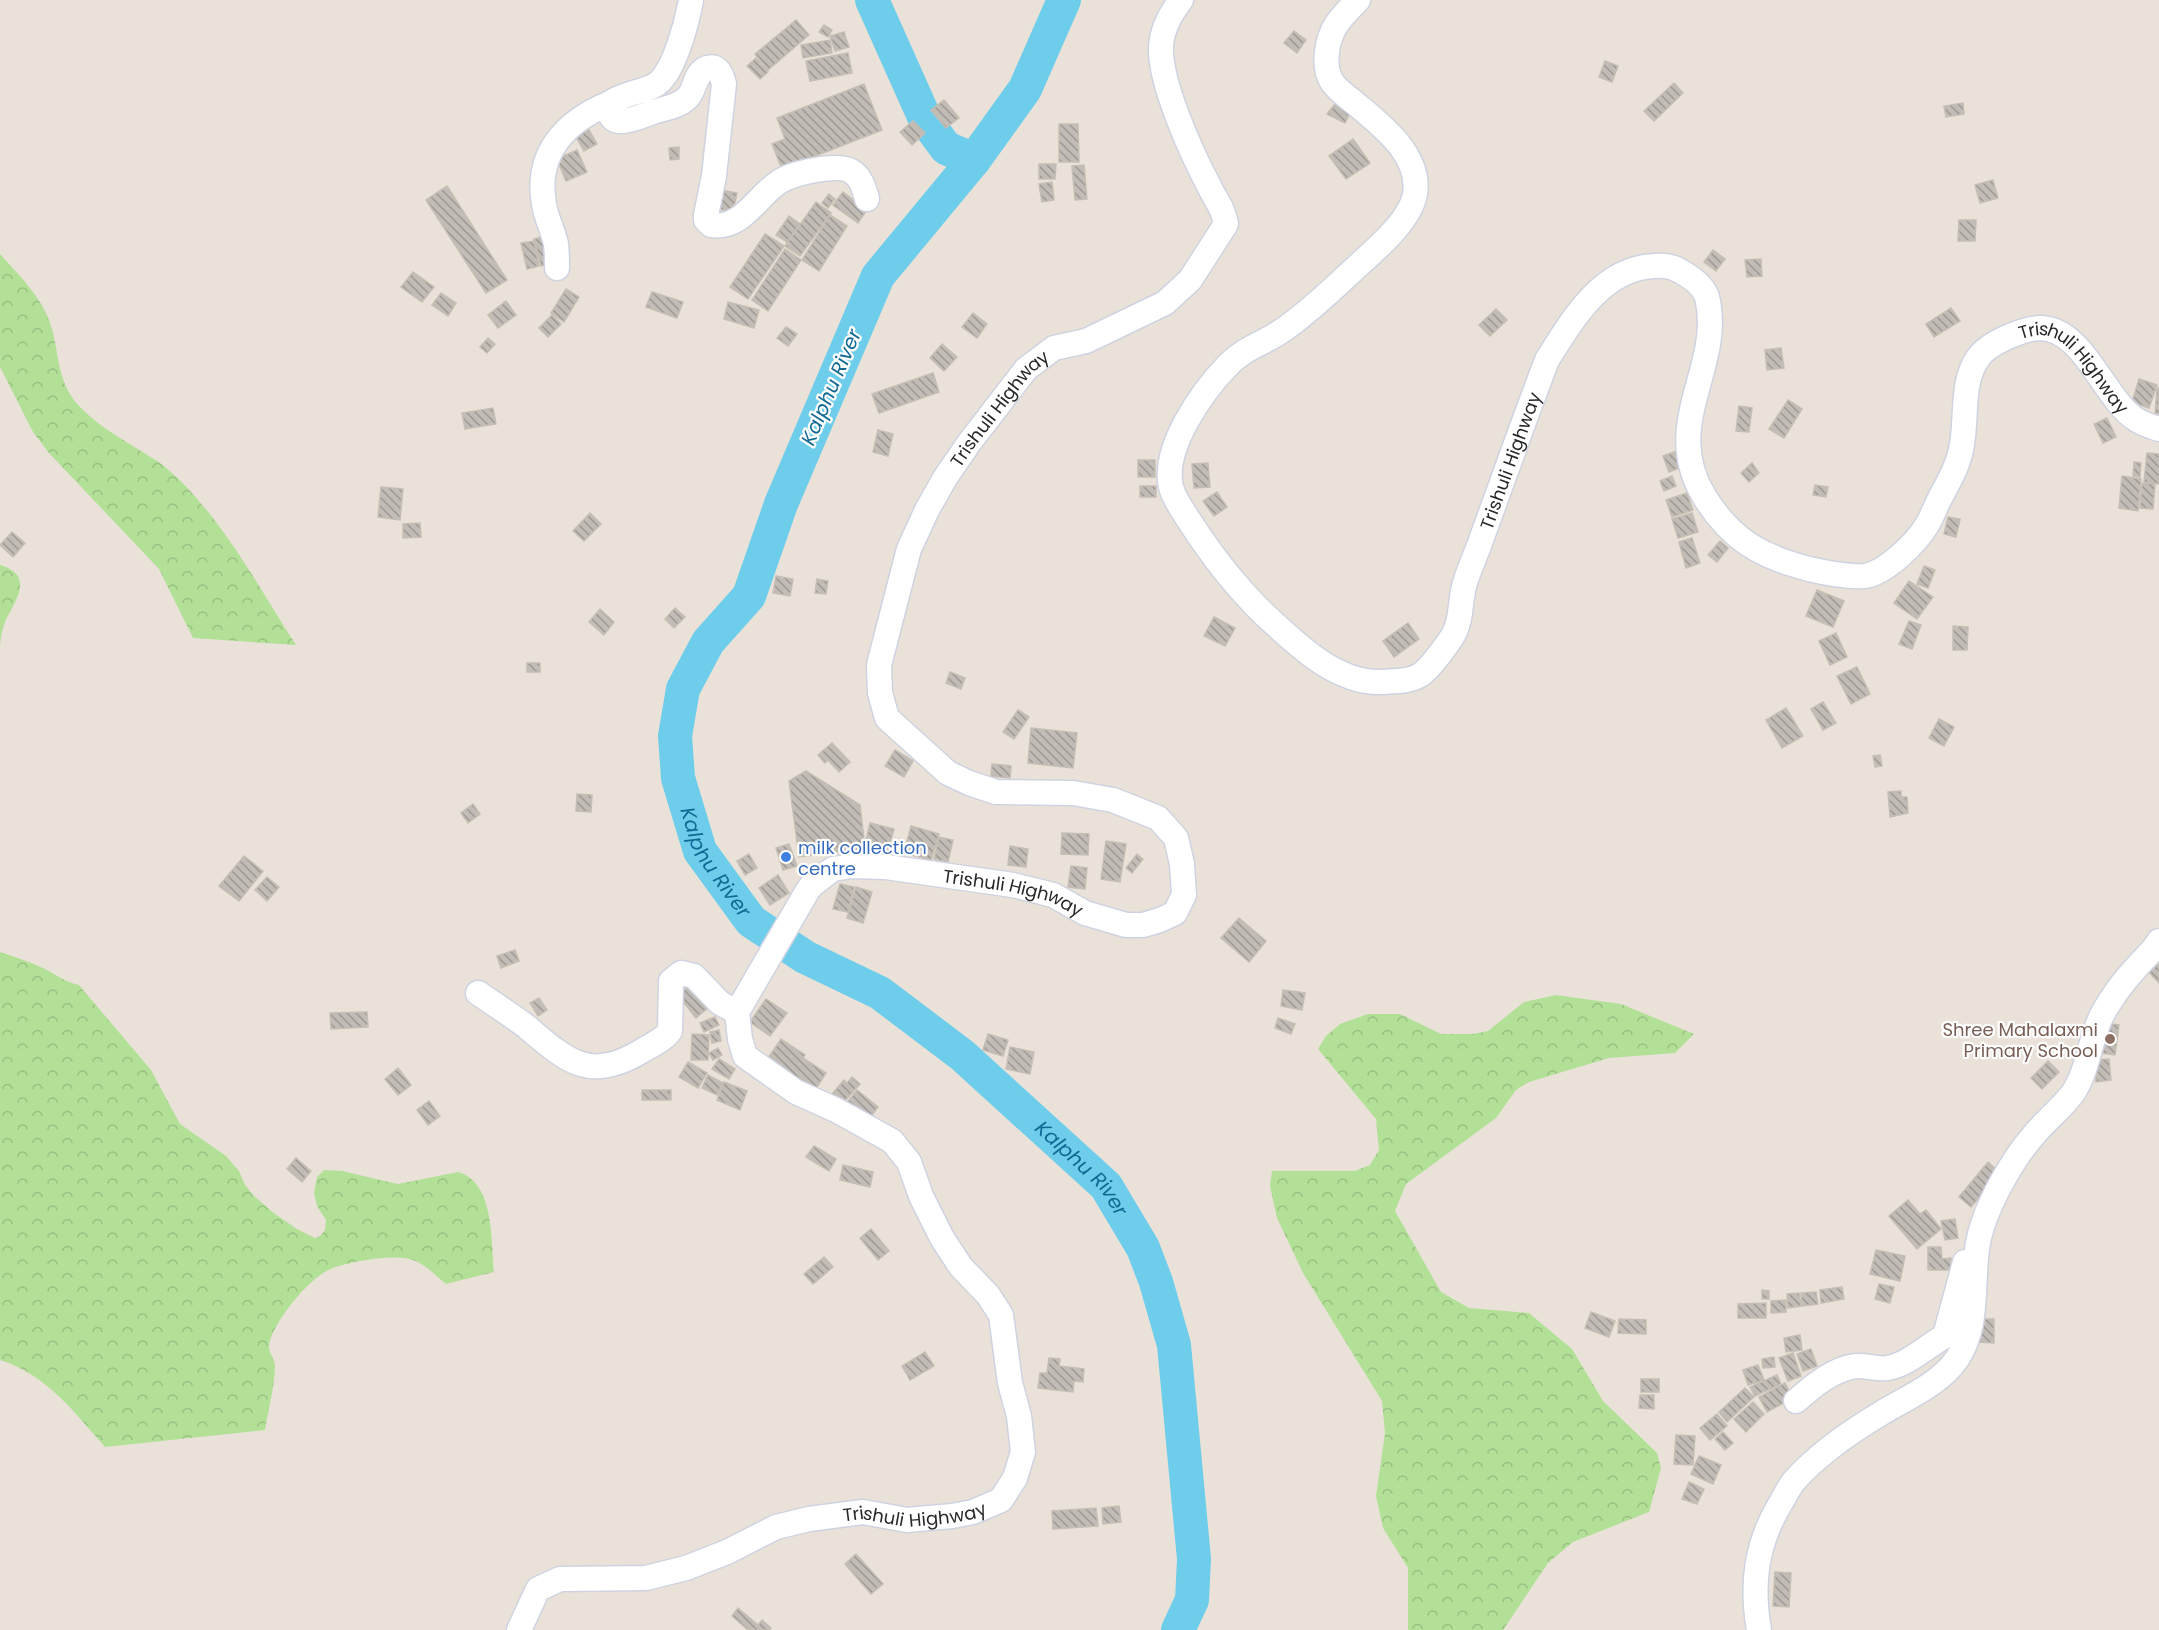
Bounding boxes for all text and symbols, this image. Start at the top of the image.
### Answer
street label: Trishuli Highway [2015,315,2135,419]
water label: Kalphu River [794,324,868,449]
street label: Trishuli Highway [944,344,1054,472]
street label: Trishuli Highway [1473,388,1546,533]
water label: Kalphu River [674,804,758,923]
place label: milk collection centre [798,835,927,881]
marker: milk collection centre [779,850,793,864]
street label: Trishuli Highway [941,863,1088,922]
place label: Shree Mahalaxmi Primary School [1943,1017,2098,1063]
marker: Shree Mahalaxmi Primary School [2103,1032,2117,1046]
water label: Kalphu River [1029,1114,1135,1222]
street label: Trishuli Highway [841,1495,990,1533]

